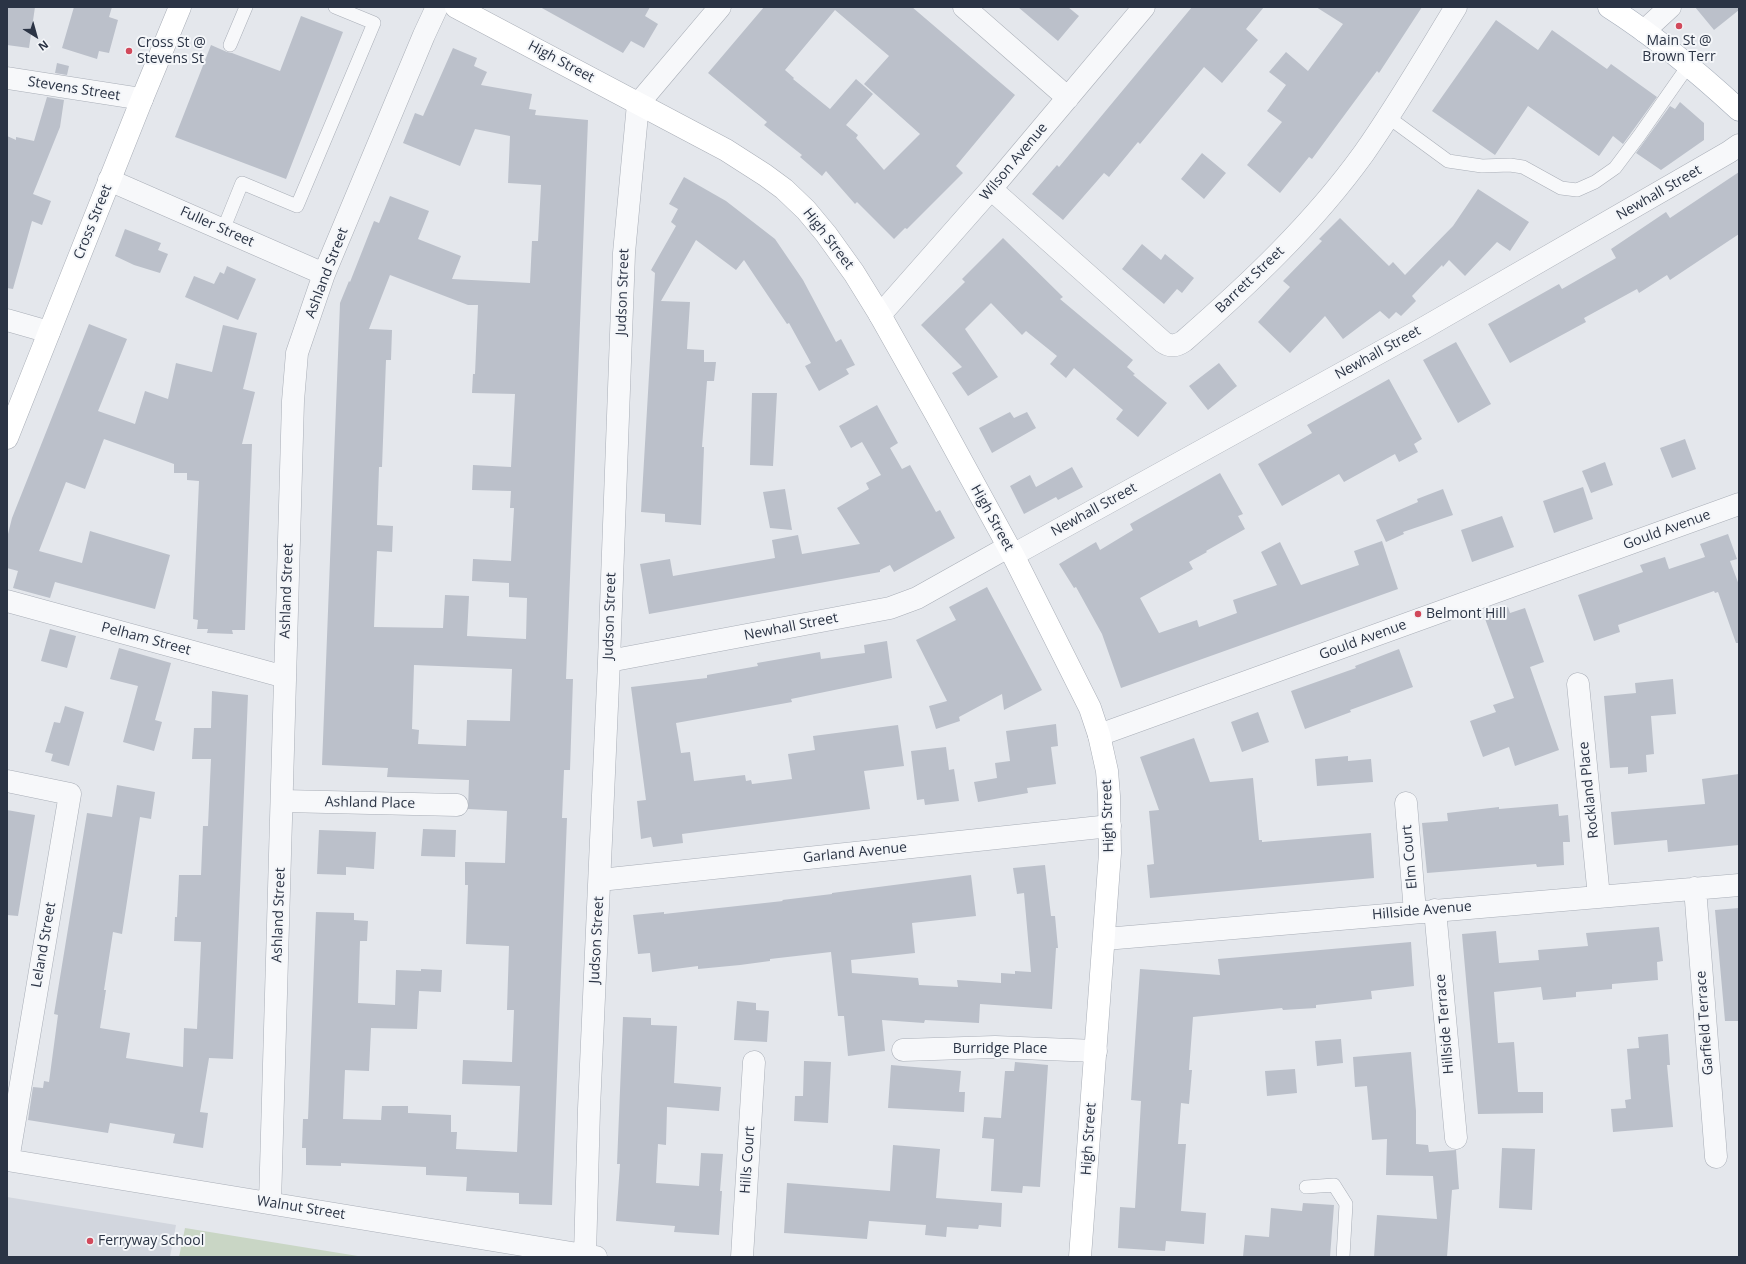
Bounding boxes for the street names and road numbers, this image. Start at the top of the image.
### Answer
street label: High Street [525,37,597,87]
street label: Stevens Street [27,73,121,105]
street label: Wilson Avenue [977,120,1051,204]
street label: Newhall Street [1613,162,1705,224]
street label: Cross Street [70,182,116,262]
street label: Fuller Street [177,203,257,251]
street label: High Street [799,205,857,273]
street label: Ashland Street [302,225,352,321]
street label: Barrett Street [1212,243,1288,317]
street label: Judson Street [613,248,633,336]
street label: Newhall Street [1332,323,1424,383]
street label: Newhall Street [1048,480,1140,540]
street label: High Street [967,482,1017,554]
street label: Gould Avenue [1621,506,1713,554]
street label: Ashland Street [277,543,297,639]
street label: Judson Street [600,572,620,660]
street label: Newhall Street [743,610,839,644]
street label: Gould Avenue [1317,616,1409,664]
street label: Pelham Street [99,619,193,659]
street label: Rockland Place [1576,741,1602,839]
street label: High Street [1098,779,1118,853]
street label: Ashland Place [325,794,415,812]
street label: Elm Court [1399,824,1421,890]
street label: Garland Avenue [802,839,908,867]
street label: Ashland Street [269,867,289,963]
street label: Judson Street [586,896,608,984]
street label: Hillside Avenue [1371,898,1473,924]
street label: Leland Street [28,901,60,989]
street label: Garfield Terrace [1693,970,1717,1076]
street label: Hillside Terrace [1432,973,1458,1075]
street label: Burridge Place [953,1041,1047,1057]
street label: High Street [1078,1102,1100,1176]
street label: Hills Court [737,1126,759,1194]
street label: Walnut Street [256,1193,346,1223]

